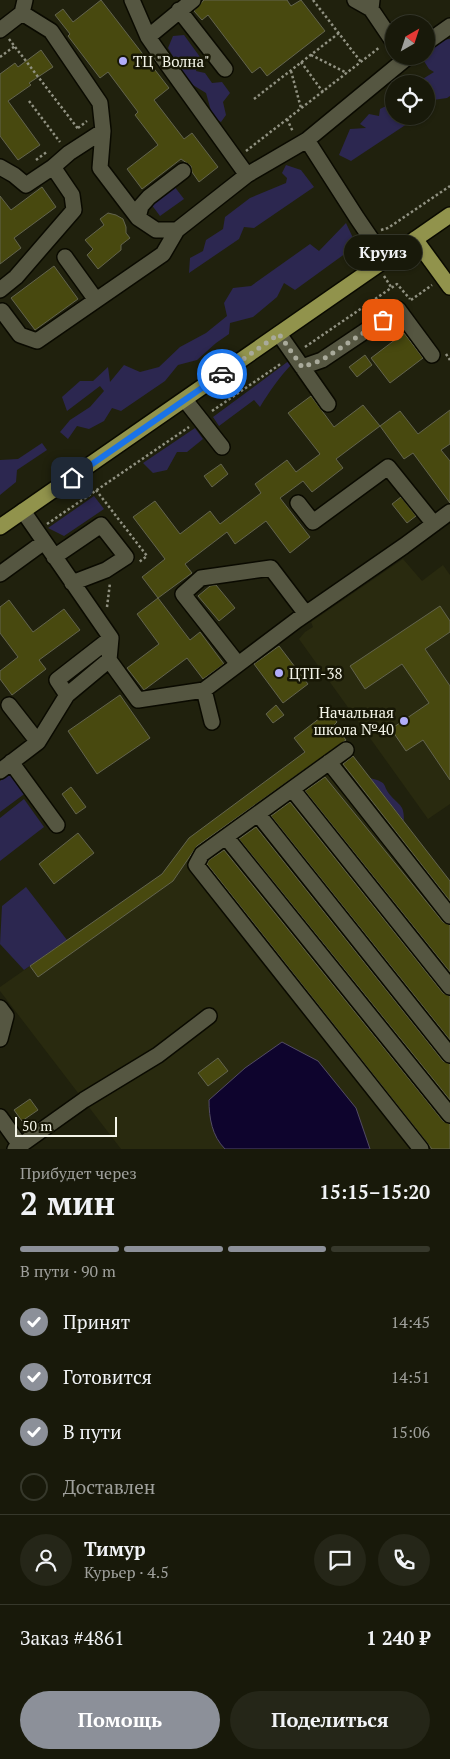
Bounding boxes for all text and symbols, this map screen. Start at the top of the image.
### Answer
north arrow [385,15,435,65]
map controls [385,15,435,125]
place label: ТЦ "Волна" [133,51,210,71]
marker: ТЦ "Волна" [117,55,129,67]
button: locate [385,75,435,125]
callout: Круиз [344,235,422,270]
text: Круиз [359,241,407,263]
pin [362,299,404,341]
icon: bag [369,306,397,334]
courier [197,349,247,399]
icon: car [208,360,236,388]
pin [51,457,93,499]
icon: home [58,464,86,492]
place label: ЦТП-38 [289,663,342,683]
marker: ЦТП-38 [273,667,285,679]
place label: Начальная школа №40 [313,702,394,739]
marker: Начальная школа №40 [398,715,410,727]
scale bar [15,1114,118,1137]
text: 50 m [22,1116,52,1135]
text: Прибудет через [20,1162,137,1184]
text: 15:15–15:20 [319,1179,430,1204]
text: 2 мин [20,1182,115,1224]
text: В пути · 90 m [20,1260,116,1282]
icon: check [20,1308,48,1336]
text: Принят [63,1309,130,1334]
text: 14:45 [391,1311,430,1333]
icon: check [20,1363,48,1391]
text: Готовится [63,1364,152,1389]
text: 14:51 [391,1366,430,1388]
icon: check [20,1418,48,1446]
text: В пути [63,1419,122,1444]
text: 15:06 [391,1421,430,1443]
text: Доставлен [63,1474,155,1499]
button: person [20,1534,72,1586]
button: chat [314,1534,366,1586]
button: phone [378,1534,430,1586]
text: Тимур [84,1536,146,1561]
text: Курьер · 4.5 [84,1561,169,1583]
text: Заказ #4861 [20,1625,124,1650]
text: 1 240 ₽ [366,1625,430,1650]
button: Помощь [20,1691,220,1749]
button: Поделиться [230,1691,430,1749]

